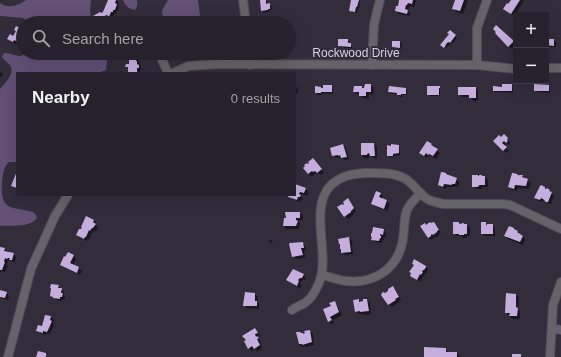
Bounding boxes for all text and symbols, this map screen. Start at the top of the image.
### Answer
map controls [513,12,549,84]
button: + [513,12,549,48]
search box [16,16,296,60]
icon: search [30,27,52,49]
text: Search here [62,30,144,47]
street label: Rockwood Drive [312,46,400,60]
button: − [513,48,549,84]
text: Nearby [32,88,90,107]
text: 0 results [231,91,280,106]

